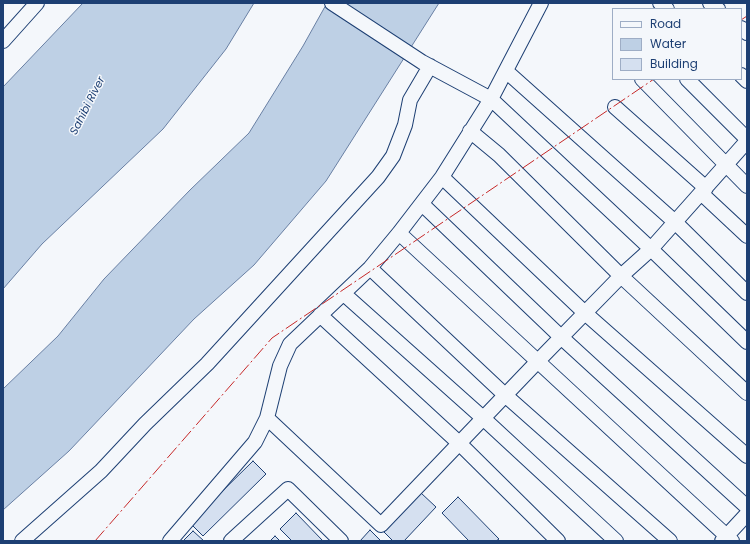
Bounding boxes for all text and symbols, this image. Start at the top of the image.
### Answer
legend [612,8,742,80]
text: Road [650,15,681,32]
text: Water [650,35,686,52]
text: Building [650,55,698,72]
water label: Sahibi River [68,75,108,137]

